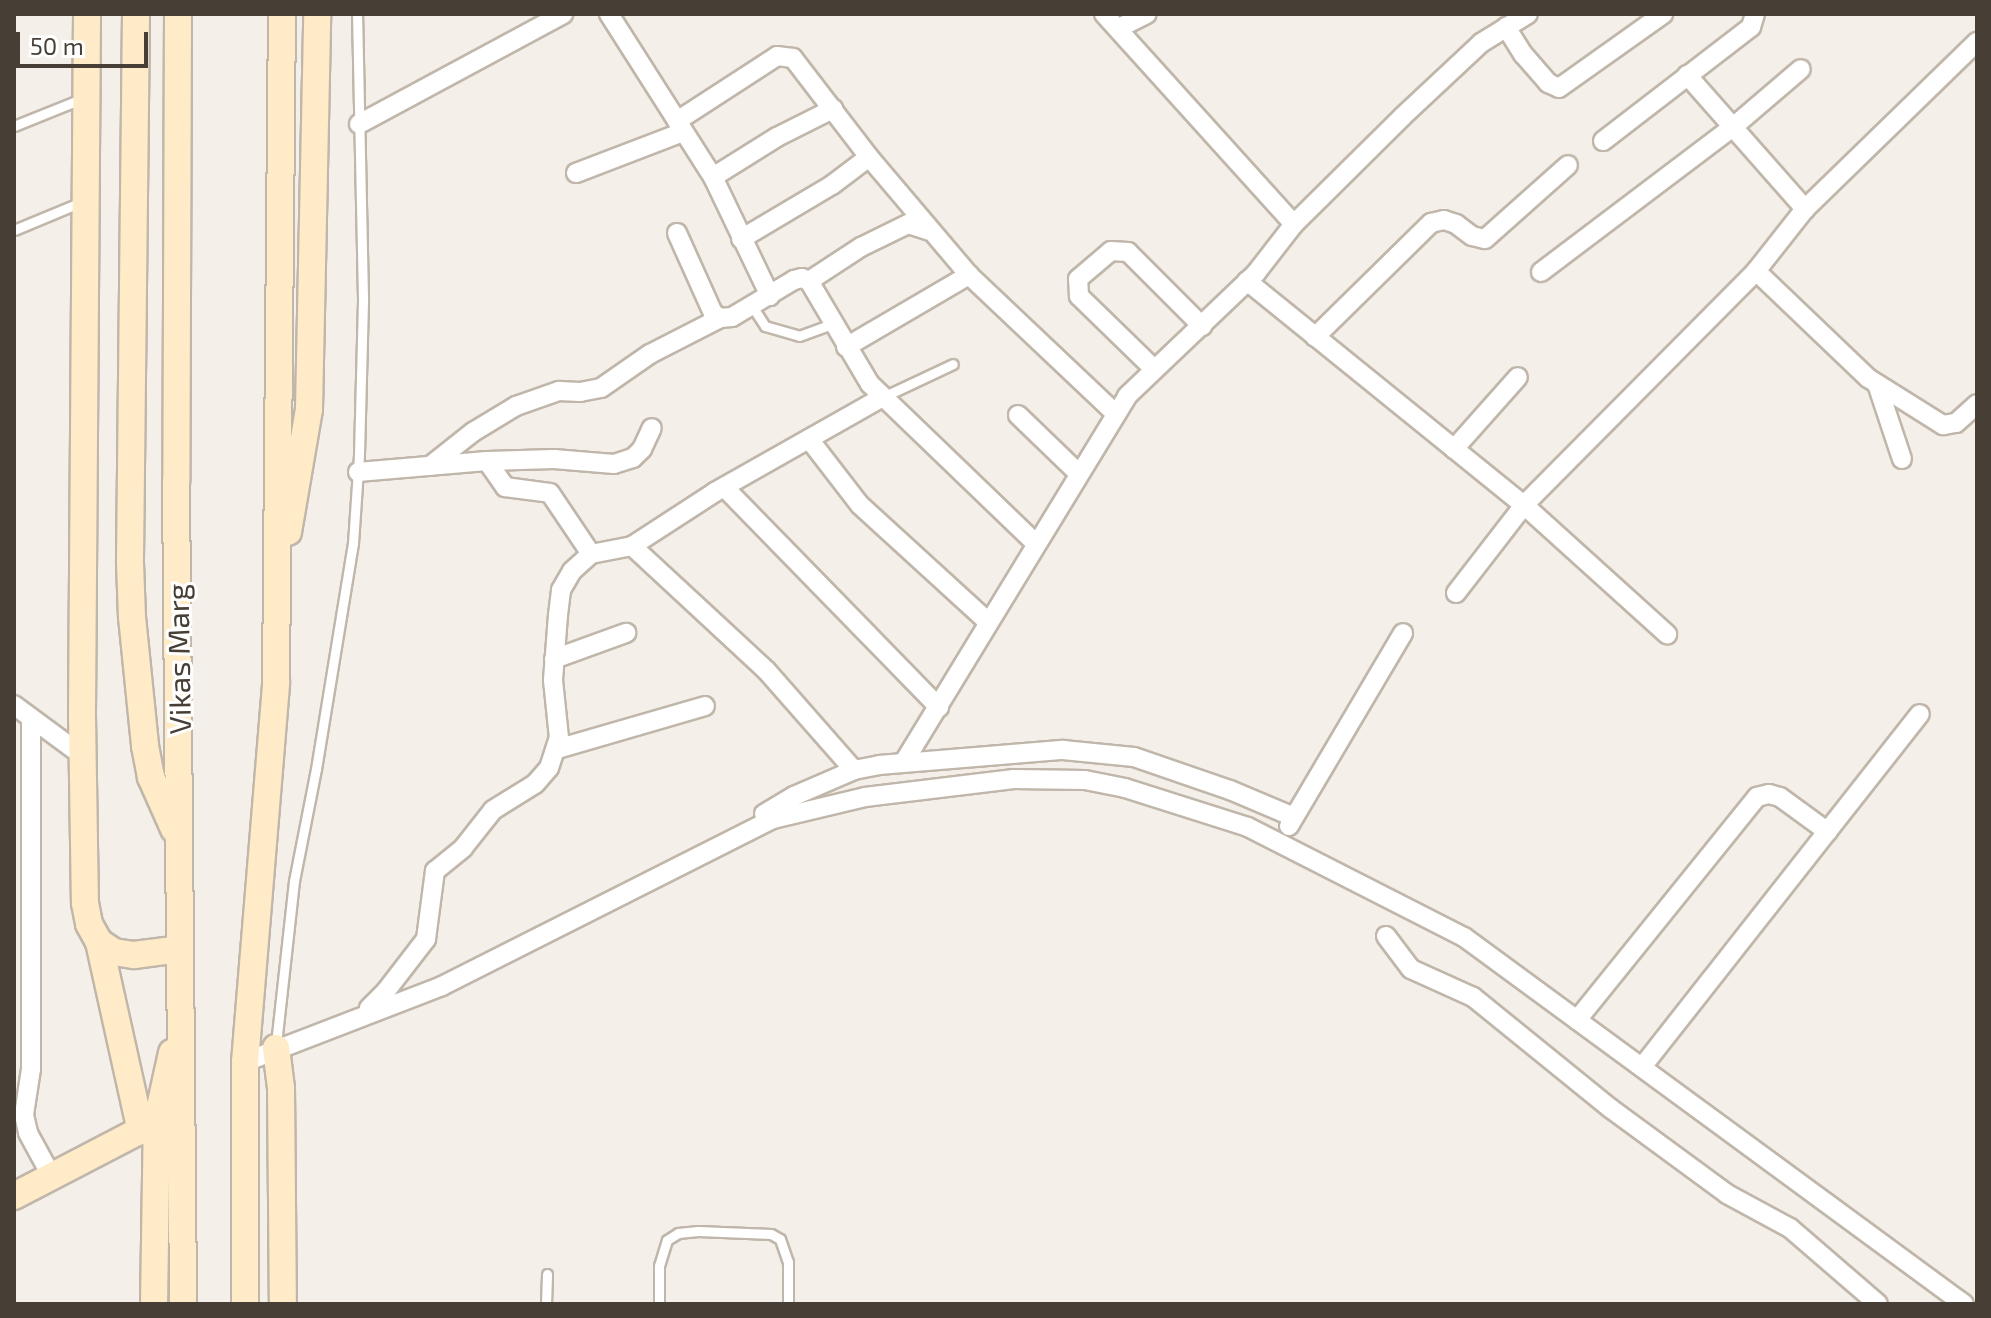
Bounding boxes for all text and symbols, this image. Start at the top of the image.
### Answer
scale bar [20,16,152,66]
text: 50 m [30,31,84,60]
street label: Vikas Marg [159,583,197,735]

